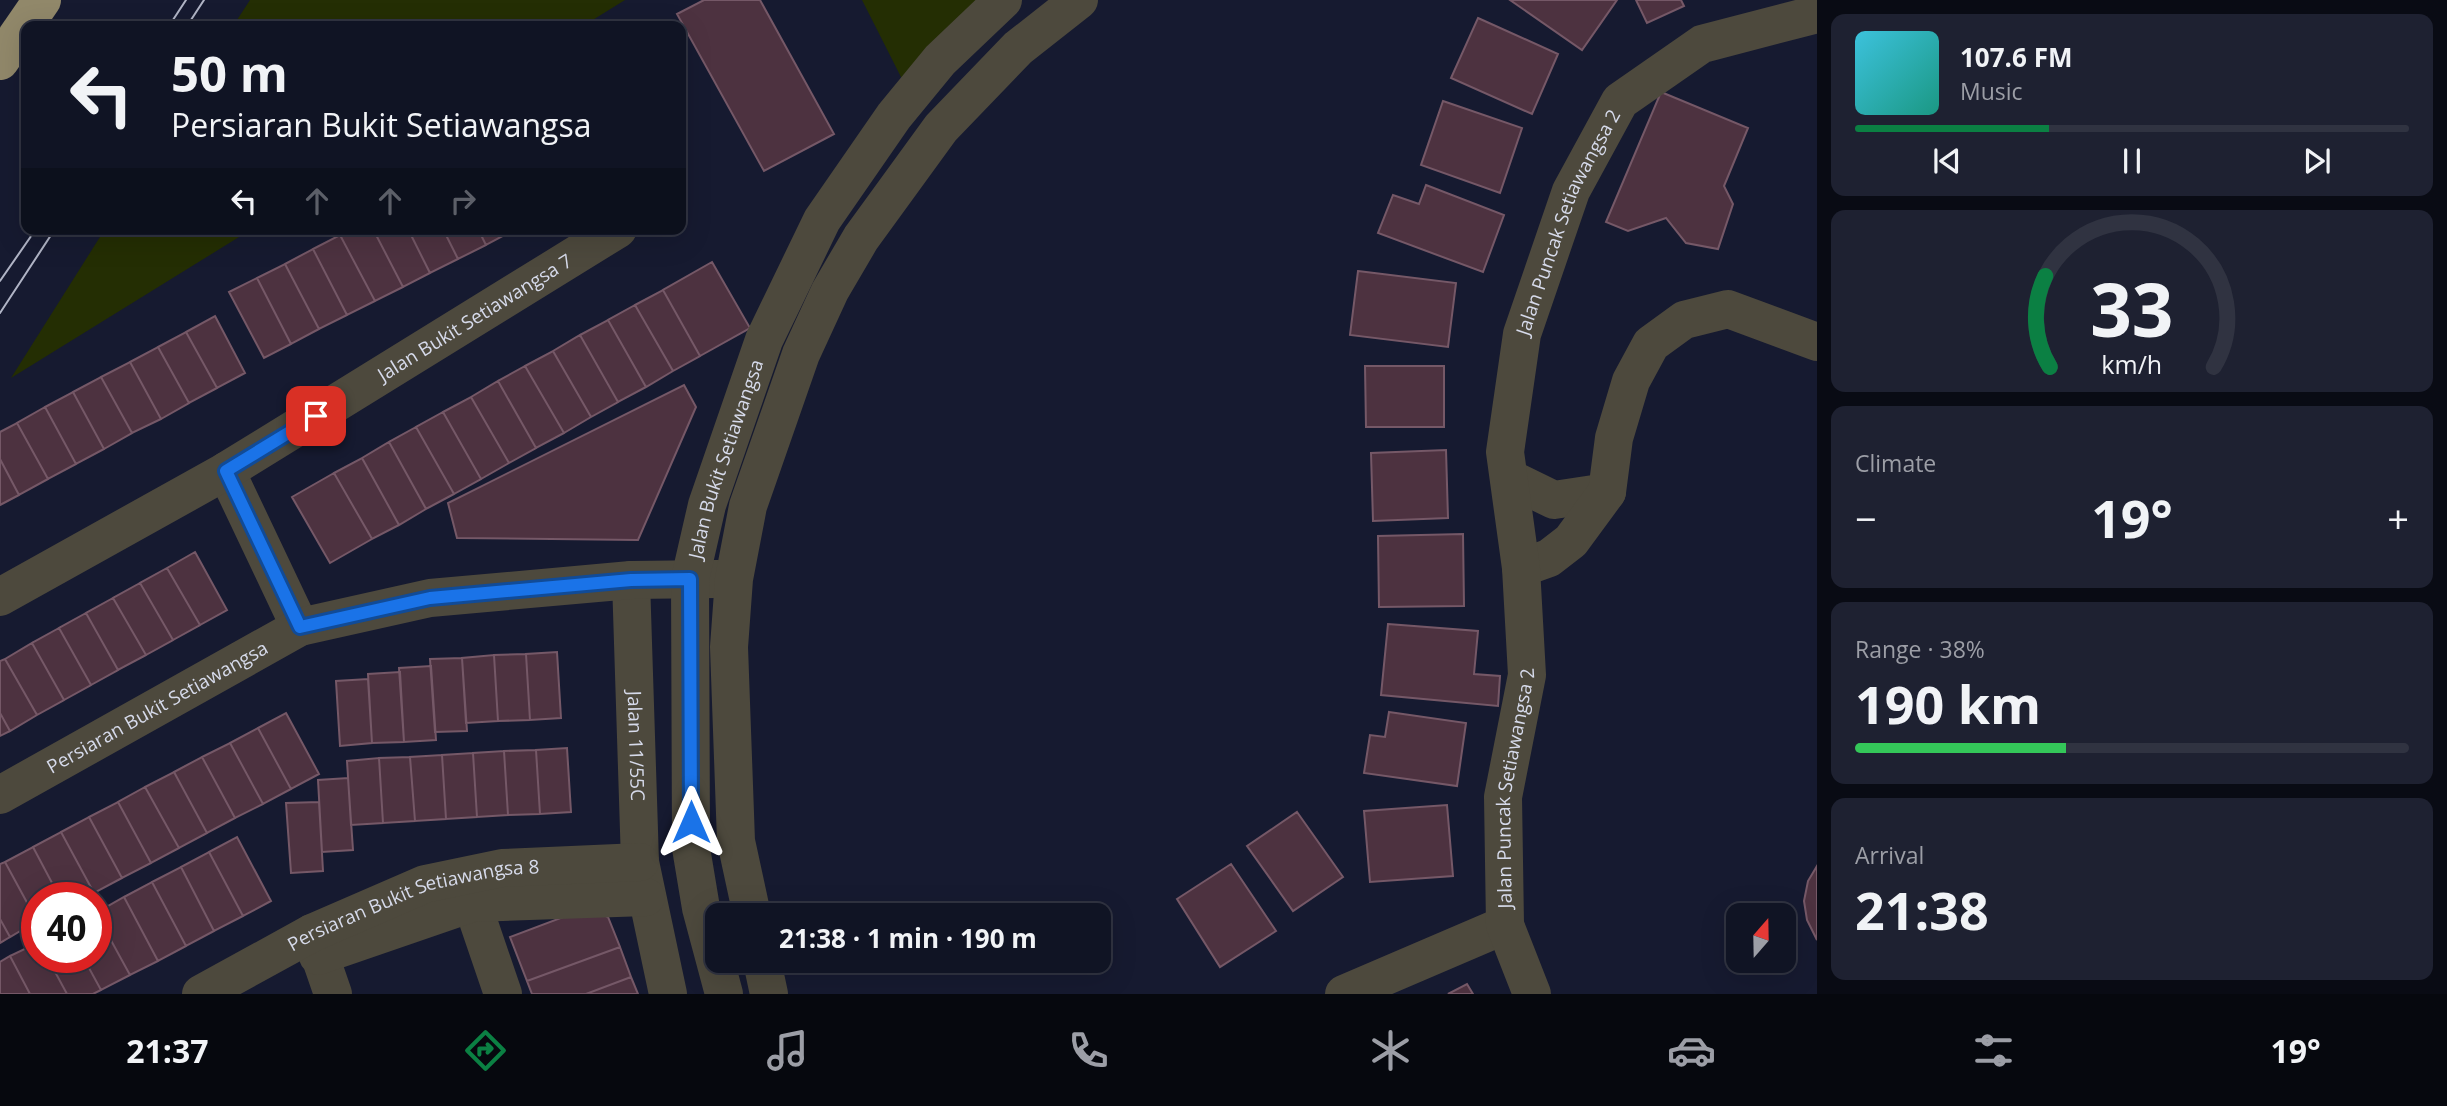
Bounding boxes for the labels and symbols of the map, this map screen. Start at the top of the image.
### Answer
street label: Jalan Puncak Setiawangsa 2 [1509,105,1626,340]
street label: Jalan Bukit Setiawangsa 7 [371,248,577,388]
street label: Jalan Bukit Setiawangsa [682,356,769,563]
pin [286,386,346,446]
street label: Persiaran Bukit Setiawangsa [42,635,272,779]
street label: Jalan Puncak Setiawangsa 2 [1490,667,1540,911]
street label: Jalan 11/55C [621,688,651,801]
position arrow [654,785,728,859]
street label: Persiaran Bukit Setiawangsa 8 [283,853,540,957]
speed limit sign: 40 [21,882,112,973]
north arrow [1726,903,1796,973]

